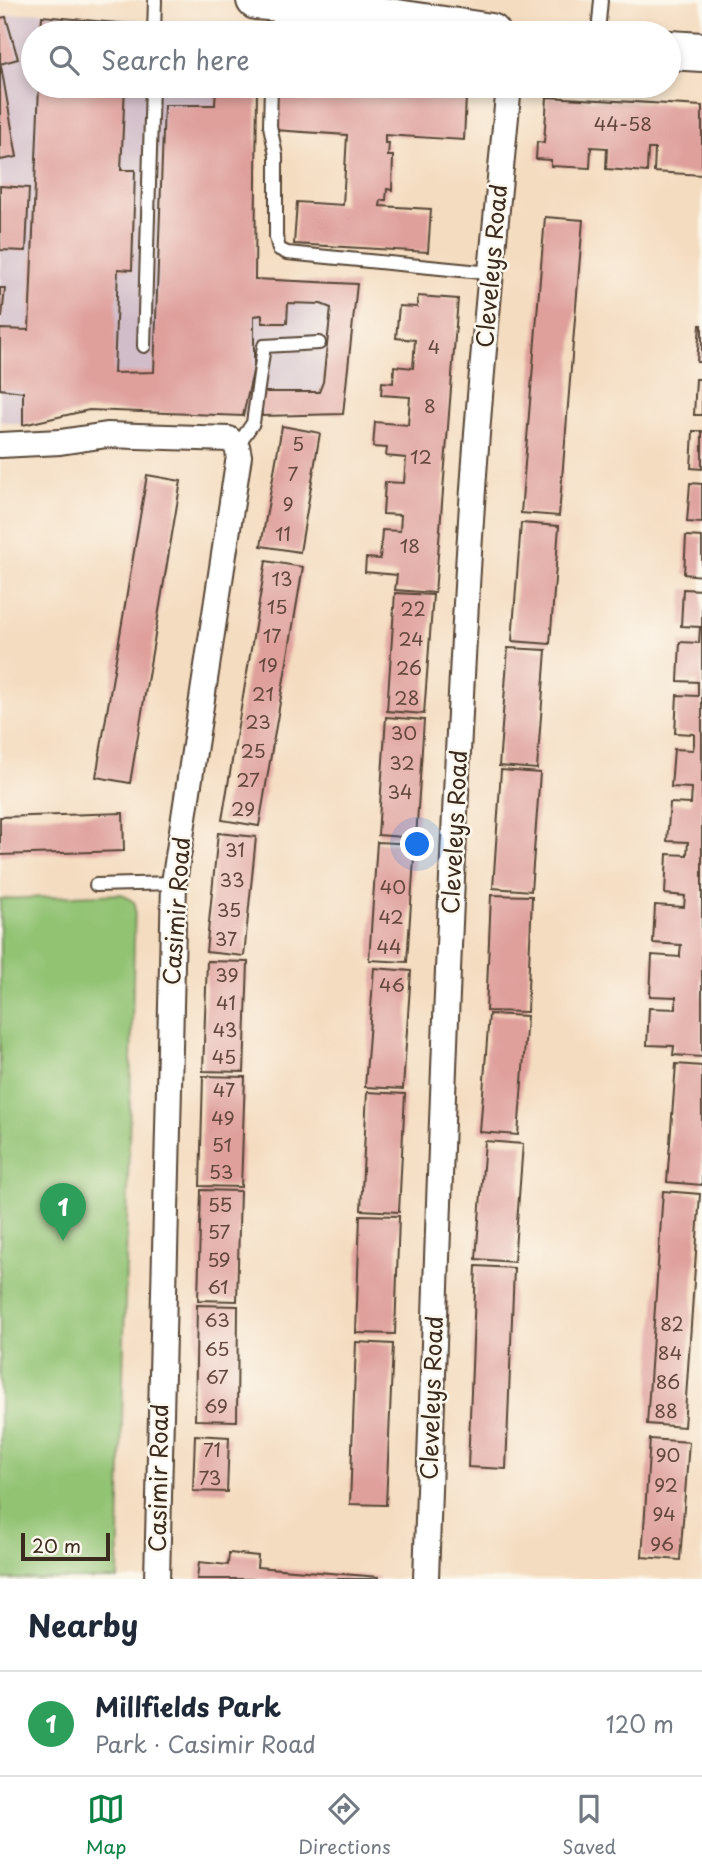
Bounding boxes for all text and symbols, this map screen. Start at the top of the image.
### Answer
search box [21,21,681,98]
text: Search here [101,40,250,79]
icon: search [45,41,83,79]
house number: 44-58 [594,109,652,137]
street label: Cleveleys Road [466,183,515,349]
house number: 4 [428,332,440,360]
house number: 8 [424,391,436,419]
house number: 5 [292,429,304,457]
house number: 12 [410,442,432,470]
house number: 7 [288,459,299,487]
house number: 9 [282,489,294,517]
house number: 11 [275,519,291,547]
house number: 18 [400,531,420,559]
house number: 13 [271,564,293,592]
house number: 15 [267,592,287,620]
house number: 22 [400,594,426,622]
house number: 17 [263,621,281,649]
house number: 24 [398,624,424,652]
house number: 19 [258,650,278,678]
house number: 26 [396,653,422,681]
house number: 21 [252,679,274,707]
house number: 28 [394,683,420,711]
house number: 23 [245,707,271,735]
house number: 30 [391,718,417,746]
house number: 25 [240,736,266,764]
house number: 32 [389,748,415,776]
street label: Cleveleys Road [432,749,475,915]
house number: 27 [236,765,260,793]
house number: 34 [387,777,413,805]
house number: 29 [231,794,255,822]
your location [400,827,434,861]
house number: 31 [225,835,245,863]
street label: Casimir Road [153,836,198,986]
house number: 33 [220,865,244,893]
house number: 40 [380,872,406,900]
house number: 35 [217,895,241,923]
house number: 42 [378,902,404,930]
house number: 37 [215,924,237,952]
house number: 44 [376,932,402,960]
house number: 39 [215,960,239,988]
house number: 46 [379,970,405,998]
house number: 41 [216,988,236,1016]
house number: 43 [213,1015,237,1043]
house number: 45 [212,1042,236,1070]
house number: 47 [213,1075,235,1103]
house number: 49 [211,1103,235,1131]
house number: 51 [212,1130,232,1158]
house number: 53 [209,1157,233,1185]
pin: 1 [40,1183,86,1241]
house number: 55 [208,1190,232,1218]
house number: 57 [208,1217,231,1245]
house number: 59 [207,1245,231,1273]
house number: 61 [207,1272,229,1300]
house number: 63 [204,1305,230,1333]
house number: 82 [660,1309,684,1337]
street label: Cleveleys Road [410,1315,451,1481]
house number: 65 [204,1334,230,1362]
house number: 84 [658,1338,682,1366]
house number: 67 [205,1362,229,1390]
house number: 86 [656,1367,680,1395]
house number: 69 [204,1391,228,1419]
house number: 88 [654,1396,678,1424]
street label: Casimir Road [139,1403,176,1553]
house number: 71 [203,1435,221,1463]
house number: 90 [655,1440,681,1468]
house number: 73 [199,1463,221,1491]
house number: 92 [654,1470,678,1498]
house number: 94 [652,1499,676,1527]
house number: 96 [650,1529,674,1557]
scale bar [21,1530,110,1562]
text: 20 m [32,1531,81,1559]
text: Nearby [28,1602,138,1647]
text: Millfields Park [95,1687,281,1726]
text: 1 [46,1706,57,1741]
text: 120 m [606,1706,674,1741]
text: Park · Casimir Road [95,1726,316,1761]
tab: Map [86,1790,126,1860]
tab: Directions [298,1790,391,1860]
tab: Saved [562,1790,616,1860]

